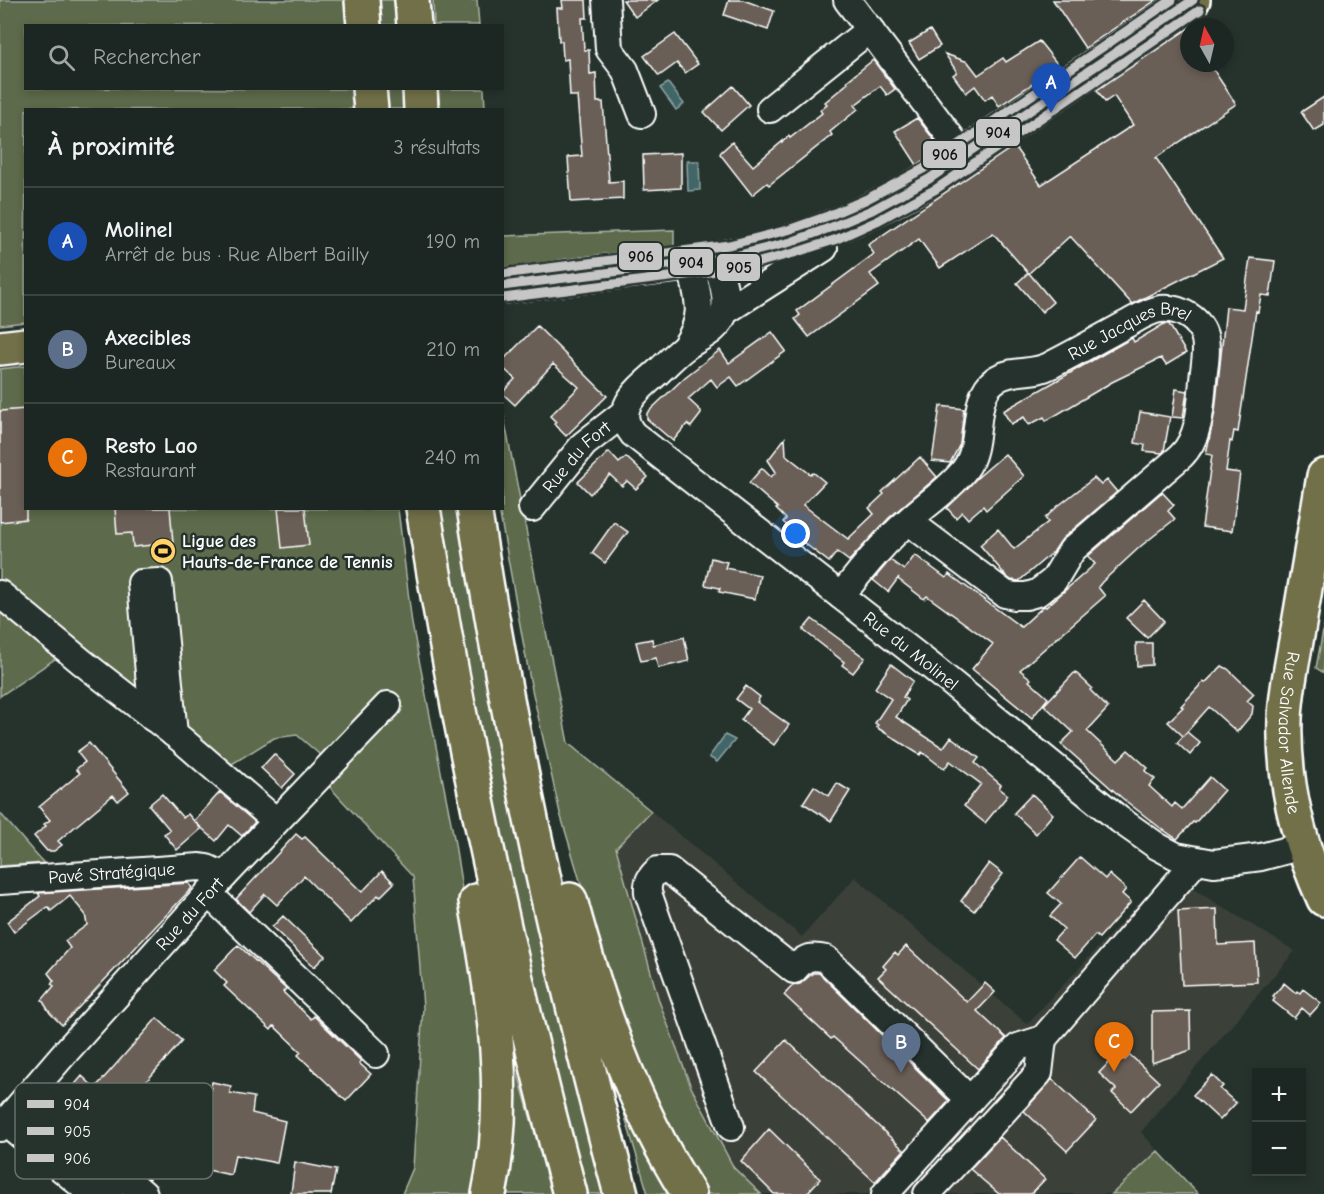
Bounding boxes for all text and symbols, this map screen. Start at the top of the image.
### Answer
north arrow [1180,18,1234,72]
search box [24,24,504,90]
icon: search [45,41,78,74]
text: Rechercher [93,44,201,70]
pin: A [1032,63,1070,113]
line badge: 904 [975,118,1021,147]
text: 904 [985,124,1011,142]
text: À proximité [48,132,175,162]
text: 3 résultats [393,136,480,159]
line badge: 906 [922,140,967,169]
text: 906 [932,146,958,164]
text: Molinel [105,217,173,243]
text: A [62,230,73,253]
text: 190 m [426,230,480,253]
line badge: 906 [618,242,663,271]
text: Arrêt de bus · Rue Albert Bailly [105,243,369,266]
text: 906 [628,248,654,266]
line badge: 904 [669,248,714,276]
line badge: 905 [716,253,761,282]
text: 904 [678,254,704,272]
text: 905 [726,259,752,277]
street label: Rue Jacques Brel [1065,299,1195,365]
text: Axecibles [105,325,191,351]
text: B [61,338,74,361]
text: 210 m [426,338,480,361]
text: Bureaux [105,351,175,374]
street label: Rue du Fort [538,417,616,497]
text: Resto Lao [105,433,198,459]
text: C [61,446,74,469]
text: 240 m [425,446,480,469]
text: Restaurant [105,459,195,482]
your location [781,519,810,548]
place label: Ligue des Hauts-de-France de Tennis [182,531,393,573]
sports icon: Ligue des Hauts-de-France de Tennis [148,536,178,566]
street label: Rue du Molinel [859,607,963,695]
street label: Rue Salvador Allende [1274,650,1304,816]
street label: Pavé Stratégique [48,859,176,889]
street label: Rue du Fort [152,873,229,955]
pin: C [1094,1022,1134,1072]
pin: B [882,1024,920,1073]
map controls [1252,1068,1306,1176]
button: + [1252,1068,1306,1122]
legend [15,1083,213,1179]
text: 904 [64,1096,90,1114]
button: − [1252,1122,1306,1176]
text: 905 [64,1123,91,1141]
text: 906 [64,1150,91,1168]

